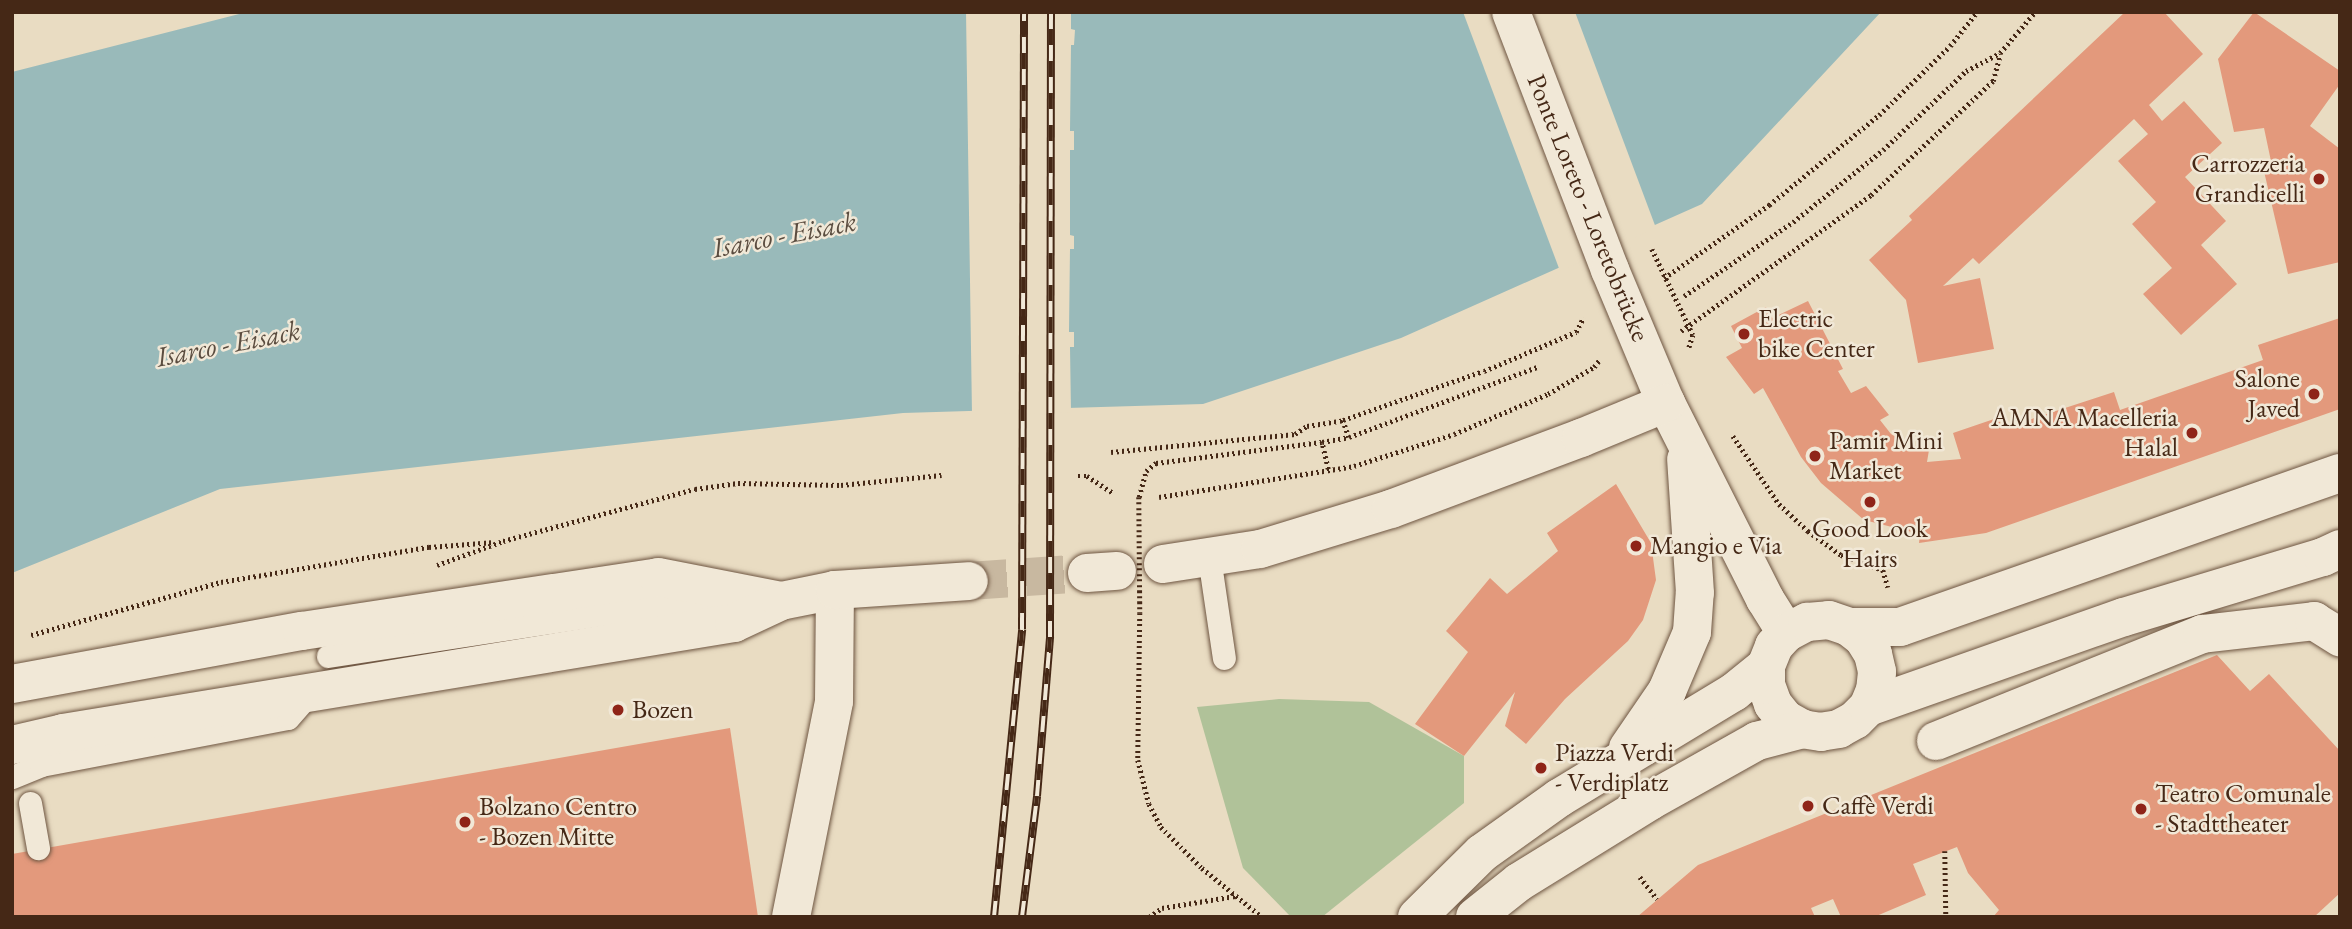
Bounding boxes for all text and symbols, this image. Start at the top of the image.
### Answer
street label: Ponte Loreto - Loretobrücke [1520,70,1656,346]
place label: Carrozzeria Grandicelli [2191,148,2305,210]
marker: Carrozzeria Grandicelli [2311,171,2327,187]
water label: Isarco - Eisack [709,204,859,264]
place label: Electric bike Center [1758,303,1875,364]
water label: Isarco - Eisack [153,313,303,373]
marker: Electric bike Center [1736,326,1752,342]
place label: Salone Javed [2235,363,2300,424]
marker: Salone Javed [2306,386,2322,402]
place label: AMNA Macelleria Halal [1991,402,2178,464]
place label: Pamir Mini Market [1829,425,1943,486]
marker: AMNA Macelleria Halal [2184,425,2200,441]
marker: Pamir Mini Market [1807,448,1823,464]
marker: Good Look Hairs [1862,494,1878,510]
place label: Good Look Hairs [1812,513,1928,574]
place label: Mangio e Via [1650,530,1782,562]
marker: Mangio e Via [1628,538,1644,554]
place label: Bozen [632,694,693,726]
marker: Bozen [610,702,626,718]
place label: Piazza Verdi - Verdiplatz [1555,737,1674,798]
marker: Piazza Verdi - Verdiplatz [1533,760,1549,776]
place label: Teatro Comunale - Stadttheater [2155,778,2331,840]
place label: Caffè Verdi [1822,790,1934,822]
place label: Bolzano Centro - Bozen Mitte [479,791,637,852]
marker: Caffè Verdi [1800,798,1816,814]
marker: Teatro Comunale - Stadttheater [2133,801,2149,817]
marker: Bolzano Centro - Bozen Mitte [457,814,473,830]

